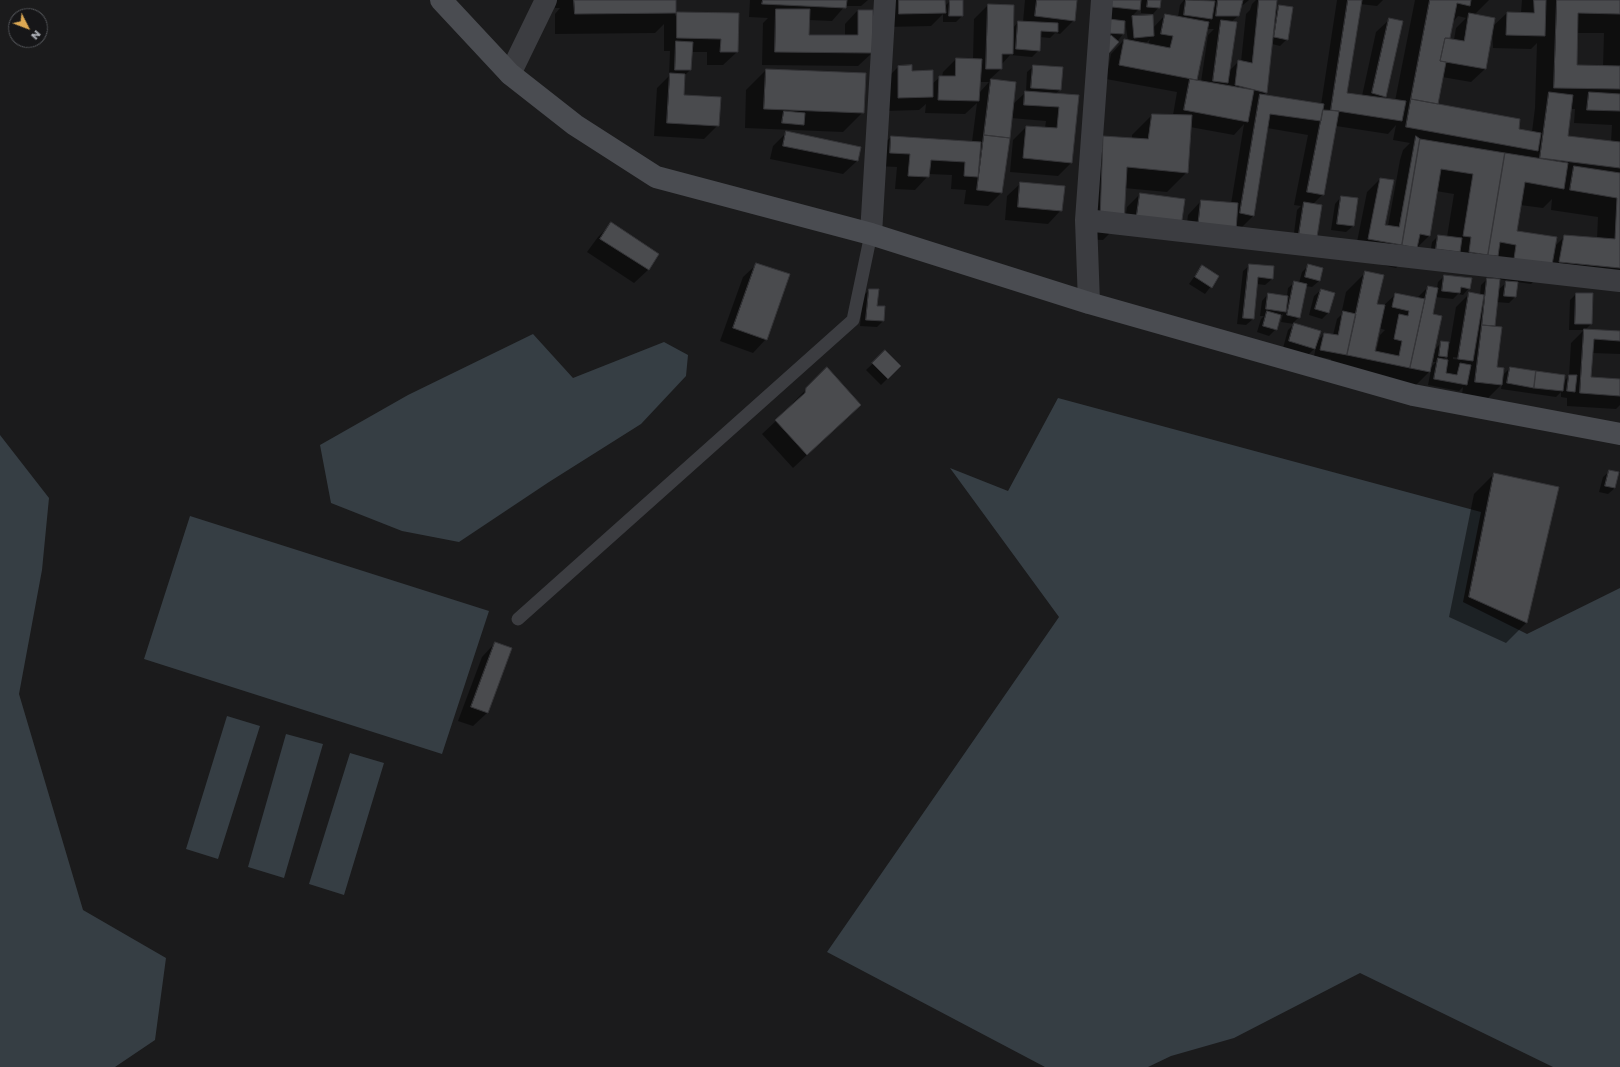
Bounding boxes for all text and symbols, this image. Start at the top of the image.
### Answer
north arrow [8,8,48,48]
text: N [27,27,45,44]

